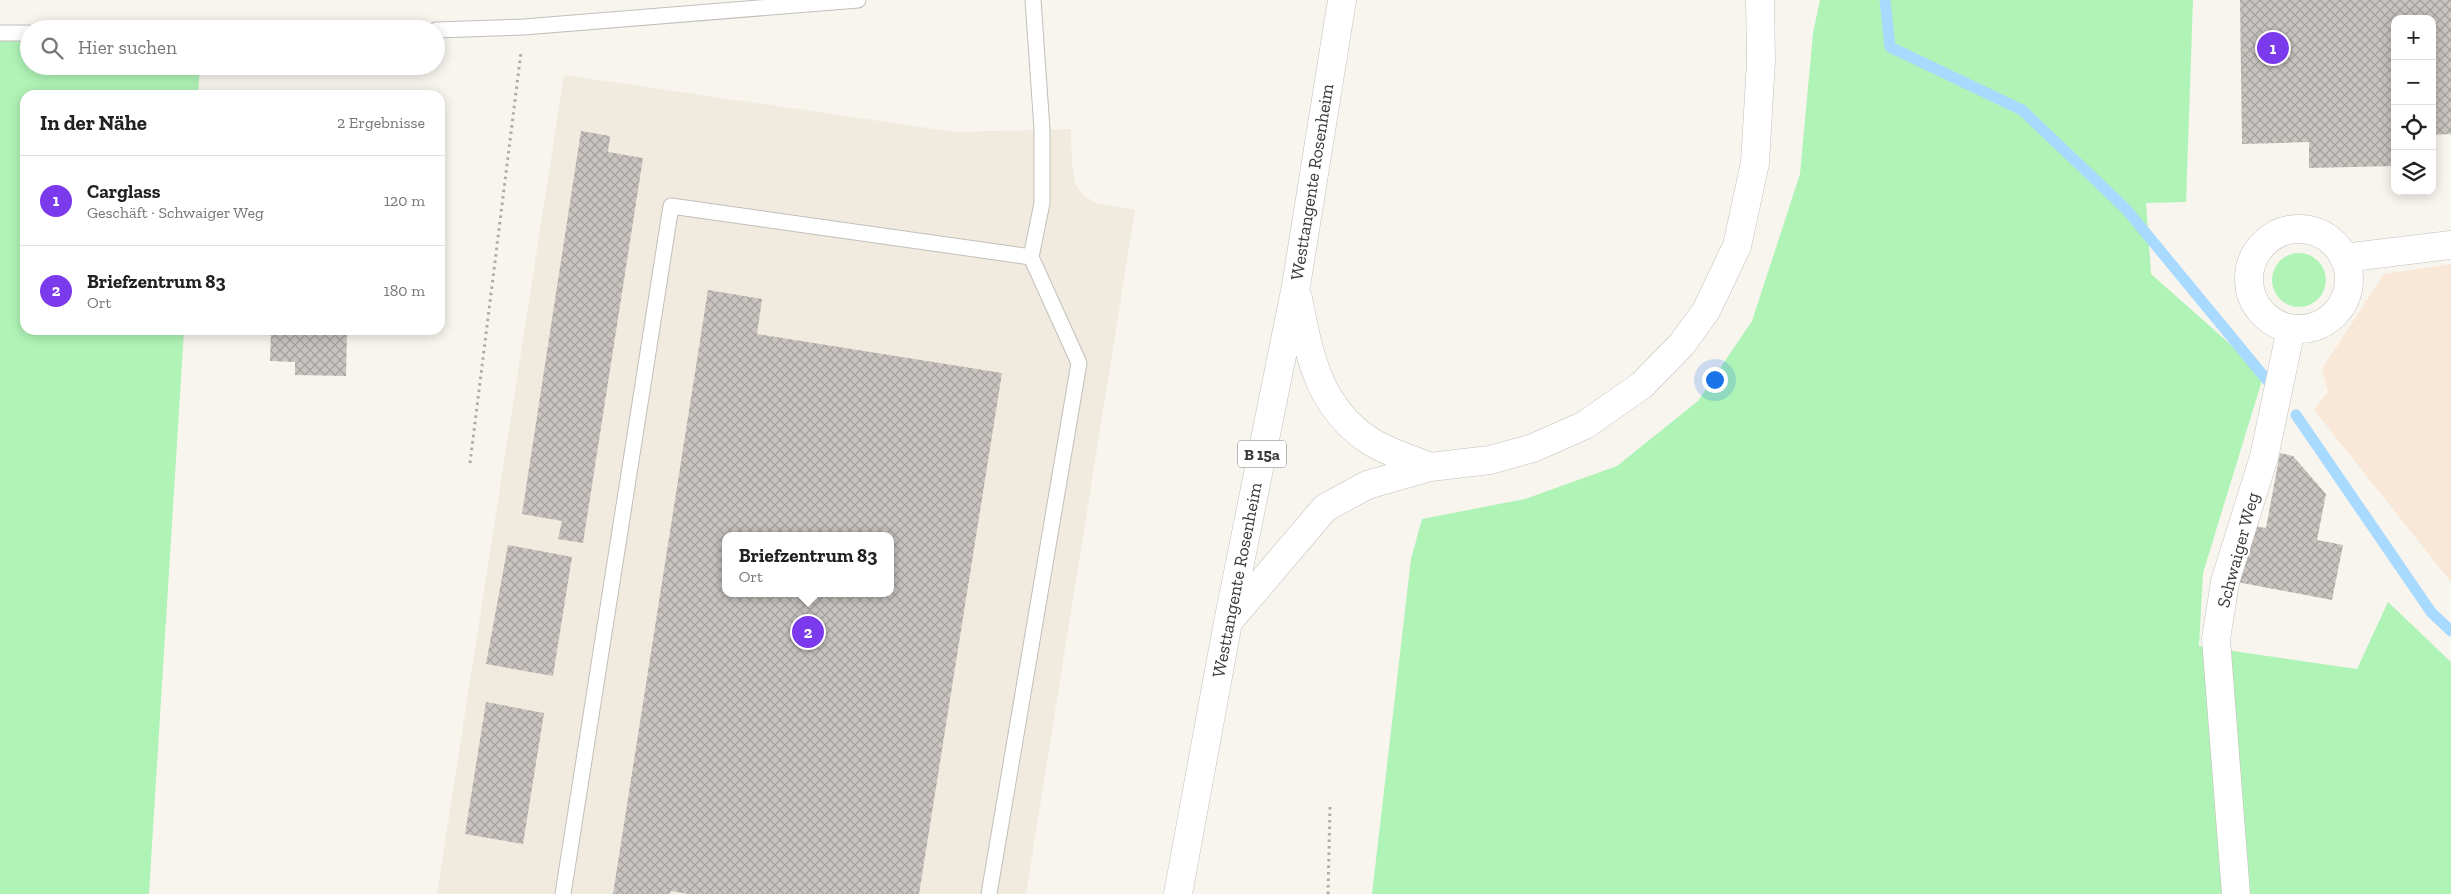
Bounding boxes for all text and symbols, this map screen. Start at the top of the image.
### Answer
map controls [2391,15,2436,195]
button: + [2391,15,2436,60]
search box [20,20,445,75]
pin: 1 [2257,29,2289,67]
icon: search [38,34,66,62]
text: Hier suchen [78,36,177,59]
button: − [2391,60,2436,105]
street label: Westtangente Rosenheim [1286,82,1338,282]
button: locate [2391,105,2436,150]
text: In der Nähe [40,110,147,135]
text: 2 Ergebnisse [337,113,425,132]
button: layers [2391,150,2436,195]
text: Carglass [87,180,161,203]
text: 1 [53,191,59,210]
text: 120 m [384,191,425,210]
text: Geschäft · Schwaiger Weg [87,203,264,222]
text: Briefzentrum 83 [87,270,226,293]
text: 2 [52,281,60,300]
text: 180 m [384,281,425,300]
text: Ort [87,293,111,312]
your location [1702,367,1728,393]
road number: B 15a [1238,440,1286,468]
street label: Westtangente Rosenheim [1207,480,1267,680]
street label: Schwaiger Weg [2212,490,2264,610]
popup [722,532,894,597]
text: Briefzentrum 83 [739,544,877,567]
text: Ort [739,567,763,586]
pin: 2 [792,613,824,651]

